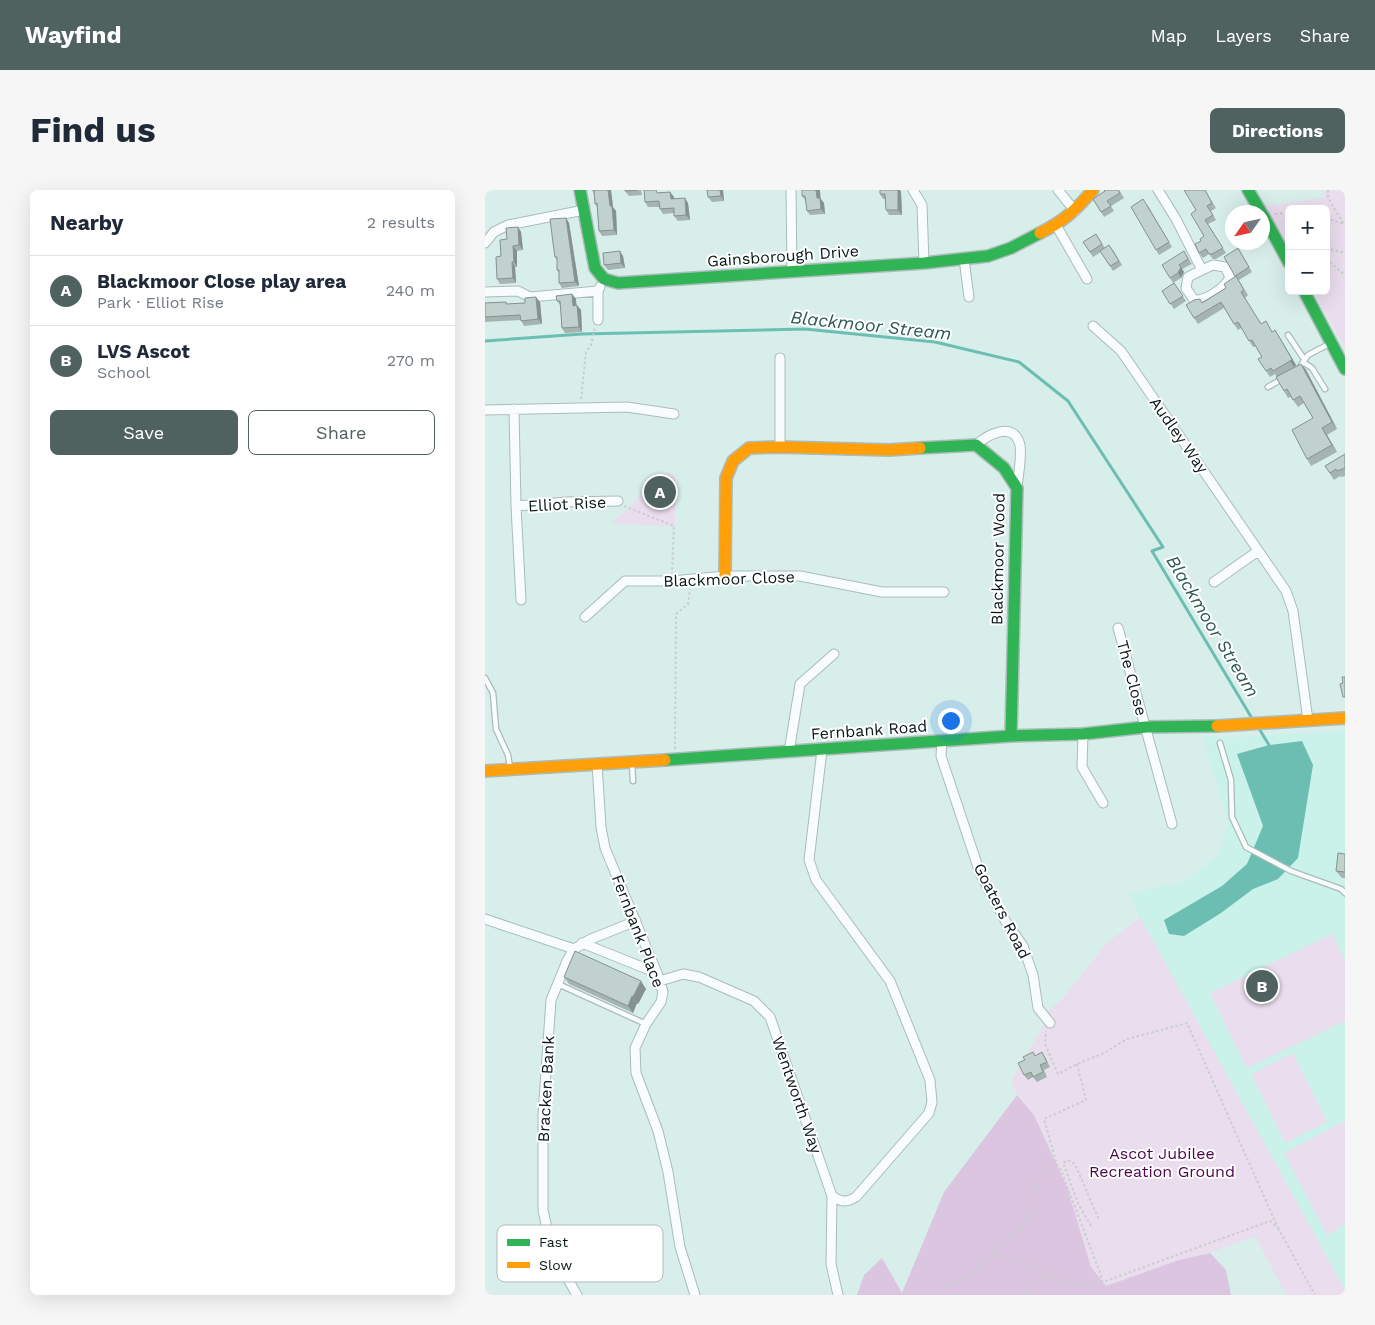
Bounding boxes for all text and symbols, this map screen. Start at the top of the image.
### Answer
text: Wayfind [25,21,121,49]
text: Map [1150,25,1187,46]
text: Layers [1215,25,1272,46]
text: Share [1300,25,1350,46]
button: Directions [1210,108,1345,153]
text: Find us [30,109,156,151]
north arrow [1225,205,1270,250]
map controls [1285,205,1330,295]
button: + [1285,205,1330,250]
text: Nearby [50,210,123,235]
text: 2 results [367,213,435,232]
street label: Gainsborough Drive [706,241,860,271]
button: − [1285,250,1330,295]
text: Blackmoor Close play area [97,270,346,293]
text: A [61,281,71,300]
text: 240 m [386,281,435,300]
text: Park · Elliot Rise [97,293,224,312]
water label: Blackmoor Stream [789,306,953,344]
text: LVS Ascot [97,340,190,363]
text: B [61,351,71,370]
text: 270 m [387,351,435,370]
text: School [97,363,150,382]
street label: Audley Way [1146,393,1213,477]
button: Save [50,410,238,455]
button: Share [248,410,435,455]
pin: A [644,473,676,511]
street label: Elliot Rise [527,492,607,516]
street label: Blackmoor Wood [987,493,1009,625]
water label: Blackmoor Stream [1162,551,1264,701]
street label: Blackmoor Close [663,567,795,591]
street label: The Close [1113,638,1151,718]
your location [938,708,964,734]
street label: Fernbank Road [810,716,928,744]
street label: Goaters Road [970,860,1034,962]
street label: Fernbank Place [608,872,668,990]
pin: B [1246,967,1278,1005]
street label: Wentworth Way [768,1034,826,1157]
street label: Bracken Bank [534,1035,558,1143]
park label: Ascot Jubilee Recreation Ground [1089,1144,1235,1181]
legend [497,1225,663,1282]
text: Fast [539,1234,568,1250]
text: Slow [539,1257,572,1273]

